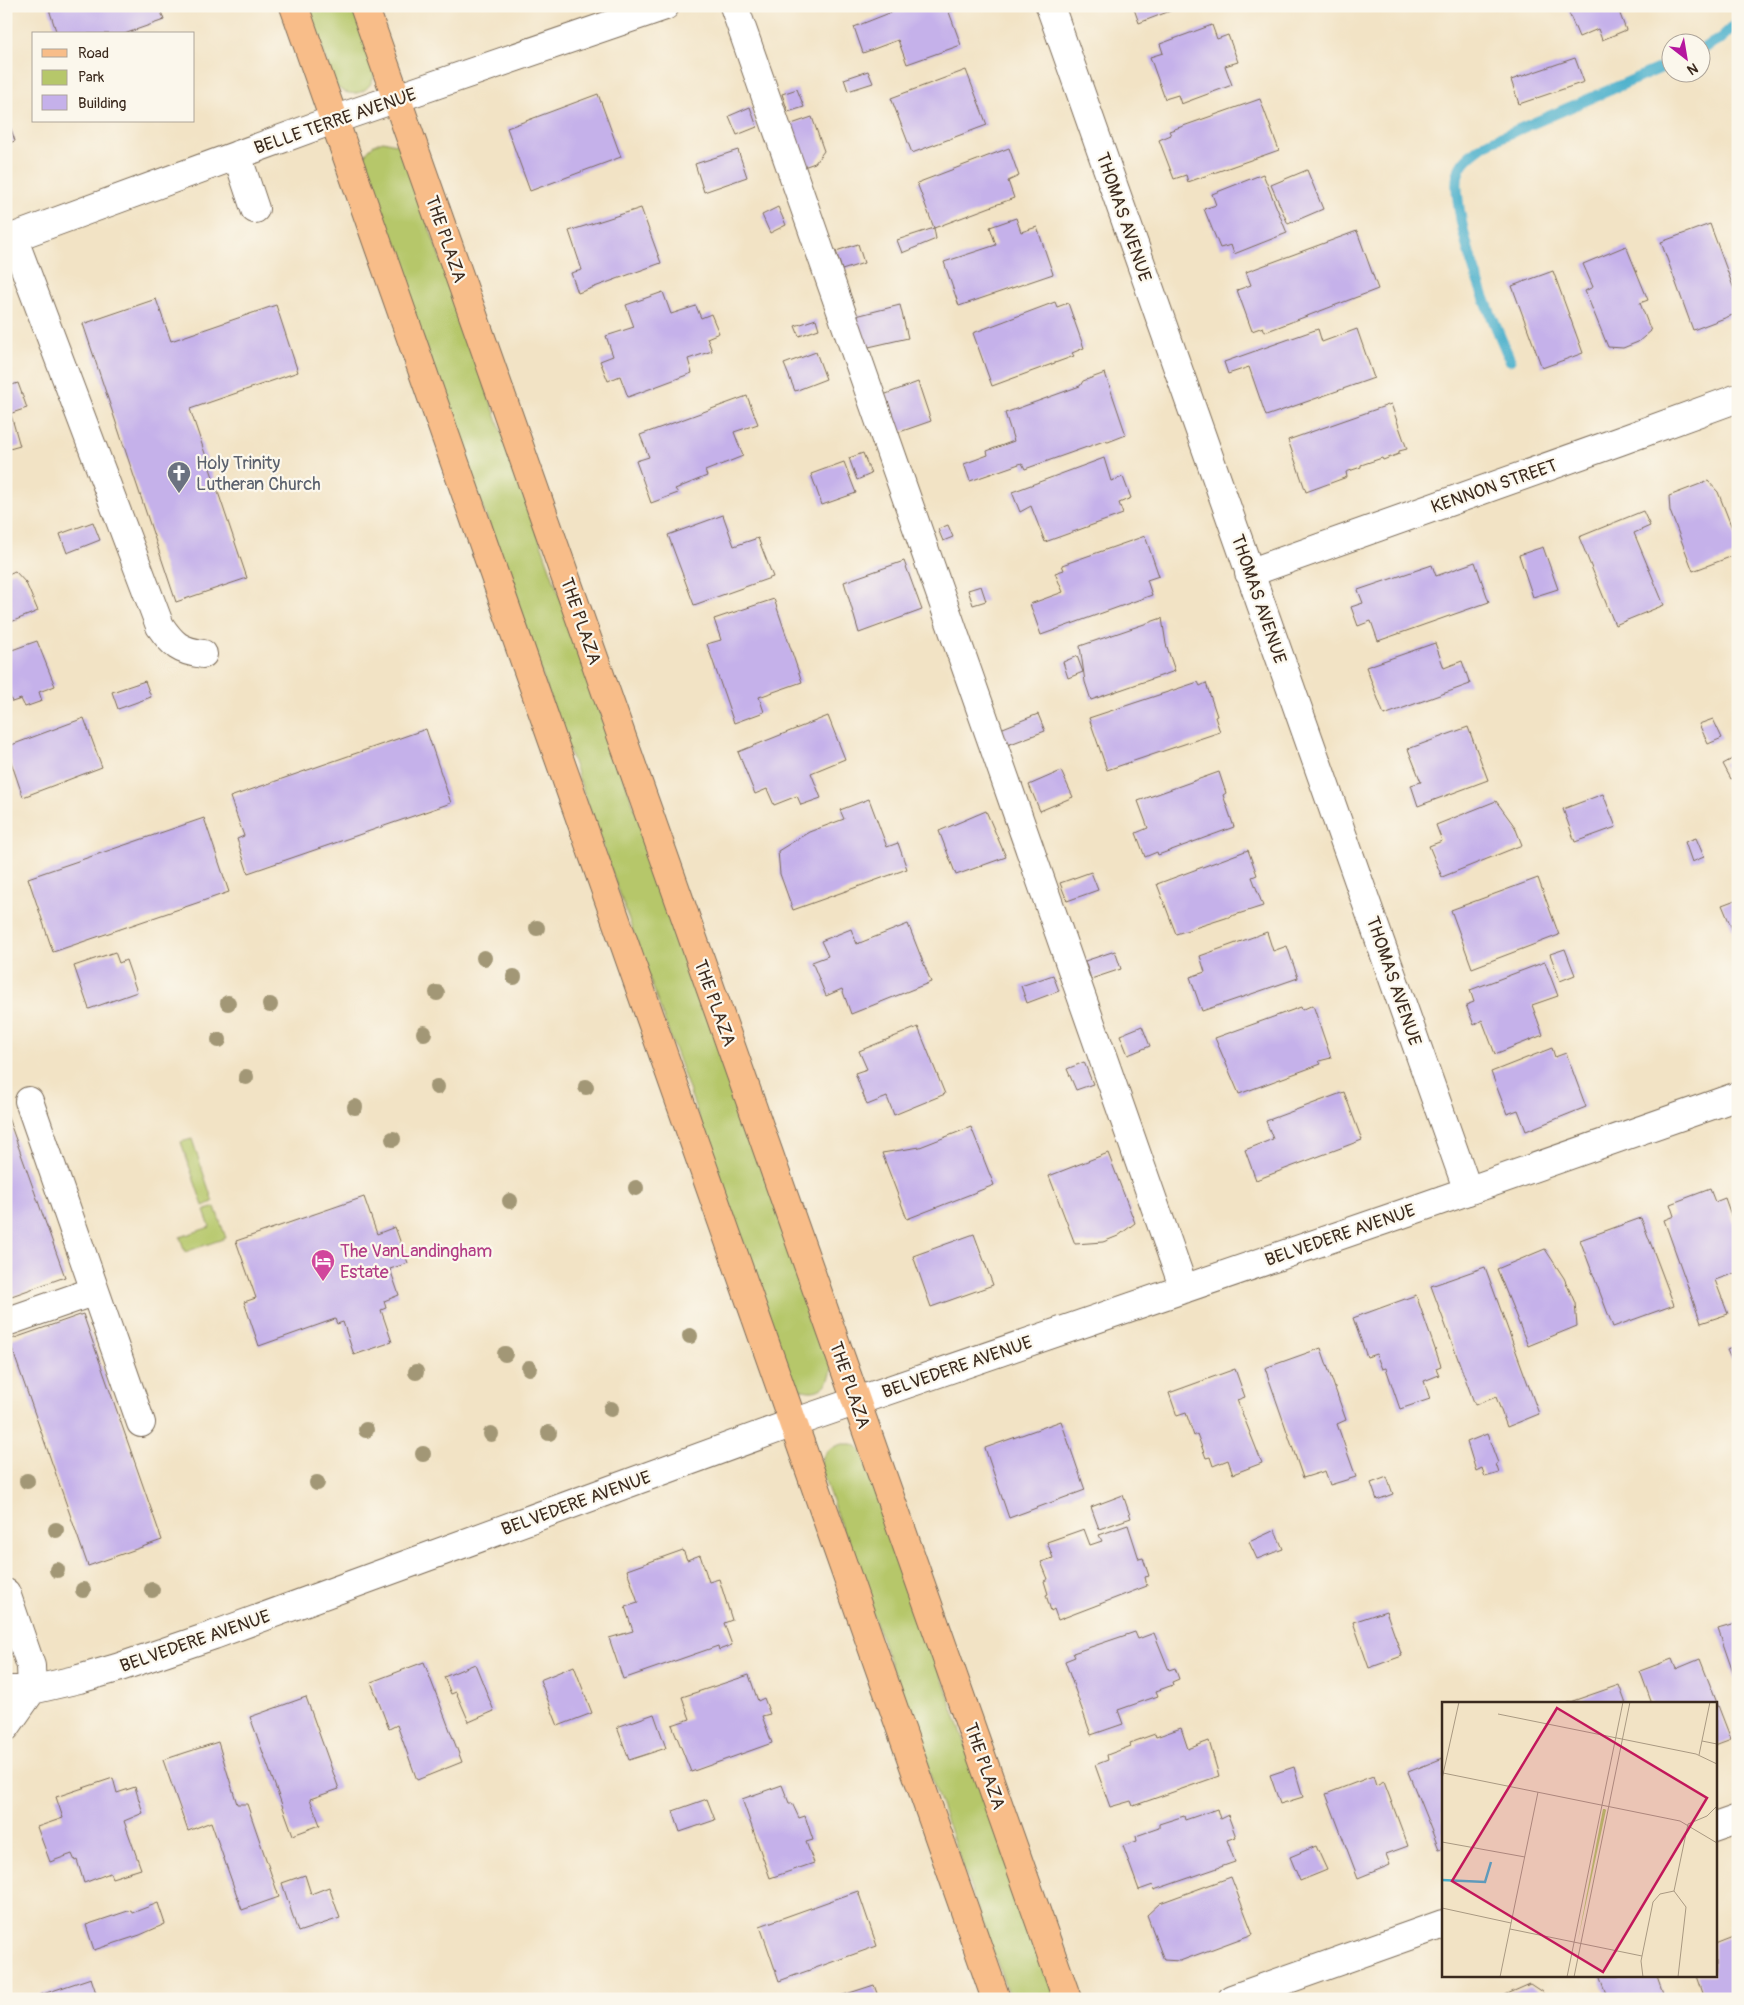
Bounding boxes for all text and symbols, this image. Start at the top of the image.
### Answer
legend [32,32,195,122]
north arrow [1662,32,1712,82]
text: Road [78,44,109,63]
text: N [1684,59,1701,78]
text: Park [78,68,105,87]
street label: BELLE TERRE AVENUE [251,83,419,160]
text: Building [78,94,126,113]
street label: THOMAS AVENUE [1091,150,1156,285]
street label: THE PLAZA [420,193,471,286]
place label: Holy Trinity Lutheran Church [196,452,321,496]
street label: KENNON STREET [1428,454,1560,519]
church icon: Holy Trinity Lutheran Church [166,460,192,494]
street label: THOMAS AVENUE [1226,532,1291,667]
street label: THE PLAZA [555,575,606,668]
street label: THOMAS AVENUE [1361,914,1426,1049]
street label: THE PLAZA [688,957,741,1050]
street label: BELVEDERE AVENUE [1262,1199,1418,1272]
place label: The VanLandingham Estate [340,1240,492,1284]
hotel icon: The VanLandingham Estate [310,1248,336,1282]
street label: BELVEDERE AVENUE [879,1331,1035,1404]
street label: THE PLAZA [824,1339,875,1432]
street label: BELVEDERE AVENUE [498,1466,654,1541]
street label: BELVEDERE AVENUE [117,1605,273,1678]
inset map [1442,1702,1716,1978]
street label: THE PLAZA [959,1720,1010,1813]

